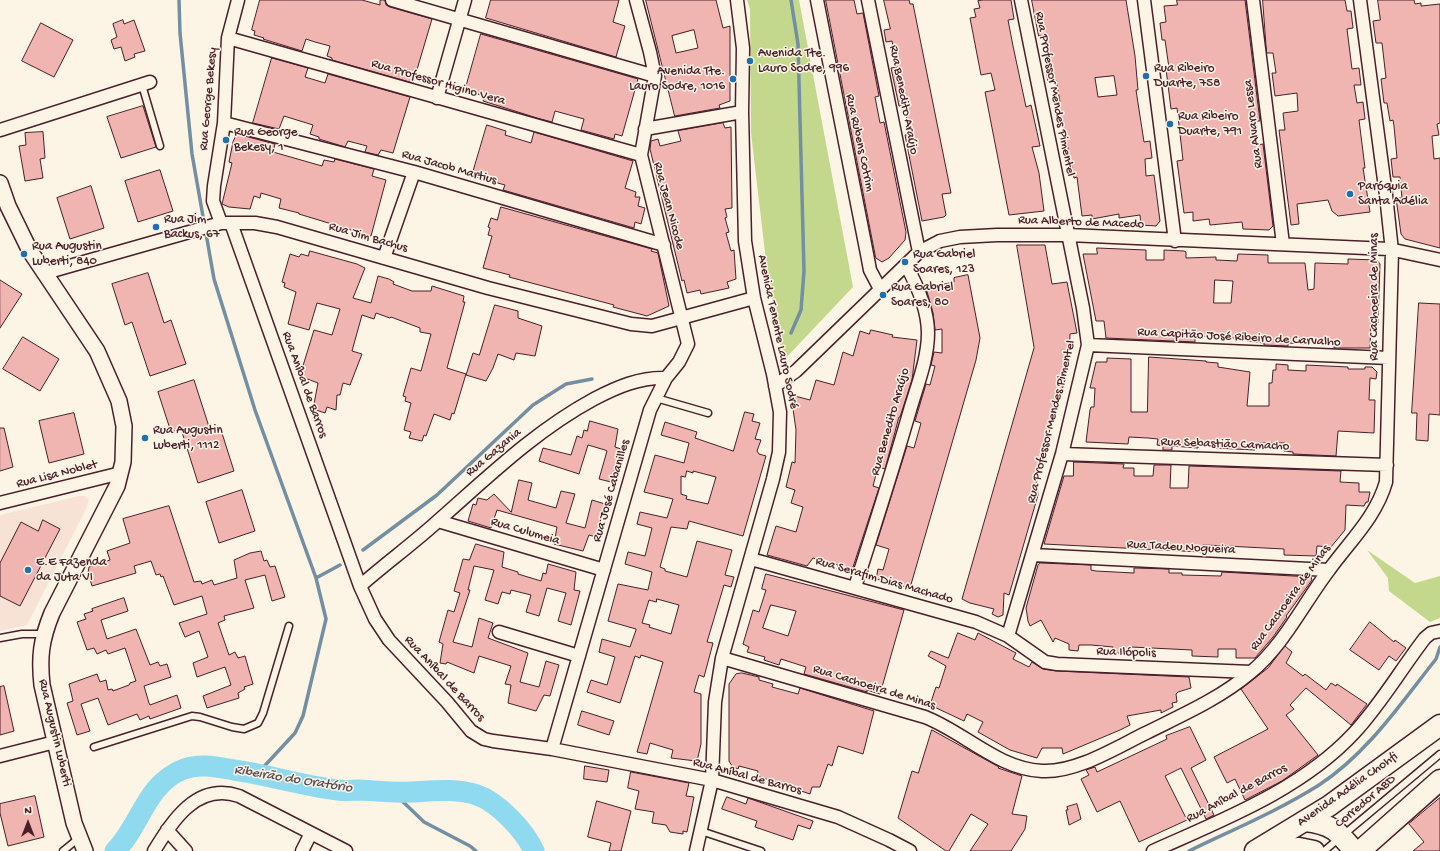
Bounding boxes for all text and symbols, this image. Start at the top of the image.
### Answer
street label: Rua Professor Mendes Pimentel [1030,10,1078,178]
street label: Rua Benedito Araújo [885,44,921,156]
place label: Avenida Tte. Lauro Sodre, 996 [758,46,849,77]
street label: Rua George Bekesy [197,47,221,151]
street label: Rua Professor Higino Vera [369,56,507,110]
marker: Avenida Tte. Lauro Sodre, 996 [745,56,755,66]
place label: Rua Ribeiro Duarte, 758 [1154,61,1220,92]
place label: Avenida Tte. Lauro Sodre, 1016 [629,64,725,95]
marker: Rua Ribeiro Duarte, 758 [1141,71,1151,81]
marker: Avenida Tte. Lauro Sodre, 1016 [728,74,738,84]
street label: Rua Alvaro Lessa [1241,79,1267,169]
street label: Rua Rubens Cotrim [841,93,877,193]
place label: Rua Ribeiro Duarte, 791 [1178,109,1242,140]
marker: Rua Ribeiro Duarte, 791 [1165,119,1175,129]
place label: Rua George Bekesy, 1 [234,125,298,156]
marker: Rua George Bekesy, 1 [221,135,231,145]
street label: Rua Jacob Martius [400,147,498,189]
street label: Rua Jean Nicode [649,160,687,252]
place label: Paróquia Santa Adélia [1358,179,1428,210]
marker: Paróquia Santa Adélia [1345,189,1355,199]
place label: Rua Jim Backus, 67 [164,212,219,243]
street label: Rua Alberto de Macedo [1018,213,1144,233]
street label: Rua Jim Bachus [327,219,409,257]
marker: Rua Jim Backus, 67 [151,222,161,232]
street label: Rua Cachoeira de Minas [1367,233,1383,361]
place label: Rua Augustin Luberti, 840 [32,239,102,270]
place label: Rua Gabriel Soares, 123 [913,247,975,278]
marker: Rua Augustin Luberti, 840 [19,249,29,259]
street label: Avenida Tenente Lauro Sodré [753,254,801,410]
marker: Rua Gabriel Soares, 123 [900,257,910,267]
place label: Rua Gabriel Soares, 80 [891,280,953,311]
marker: Rua Gabriel Soares, 80 [878,290,888,300]
street label: Rua Capitão José Ribeiro de Carvalho [1137,325,1341,351]
street label: Rua Aníbal de Barros [278,330,330,440]
street label: Rua Professor Mendes Pimentel [1024,339,1080,505]
street label: Rua Benedito Araújo [868,366,914,478]
place label: Rua Augustin Luberti, 1112 [153,423,223,454]
street label: Rua Gazania [463,425,525,481]
marker: Rua Augustin Luberti, 1112 [140,433,150,443]
street label: Rua Sebastião Camacho [1160,435,1290,455]
street label: Rua José Cabanilles [590,438,634,544]
street label: Rua Lisa Noblet [15,457,99,493]
street label: Rua Culumeia [489,515,561,549]
street label: Rua Tadeu Nogueira [1126,537,1236,559]
street label: Rua Cachoeira de Minas [1247,542,1335,654]
street label: Rua Serafim Dias Machado [813,554,955,608]
place label: E.E Fazenda da Juta VI [36,555,107,586]
marker: E.E Fazenda da Juta VI [23,565,33,575]
street label: Rua Aníbal de Barros [400,633,488,725]
street label: Rua Ilópolis [1096,644,1156,662]
street label: Rua Cachoeira de Minas [811,662,937,714]
street label: Rua Augustin Luberti [34,678,74,788]
street label: Avenida Adélia Chohfi [1295,749,1401,831]
street label: Rua Aníbal de Barros [691,755,803,799]
street label: Rua Aníbal de Barros [1184,761,1290,827]
water label: Ribeirão do Oratório [233,762,353,798]
street label: Corredor ABD [1332,772,1400,832]
north arrow [8,803,48,843]
text: N [24,805,32,817]

